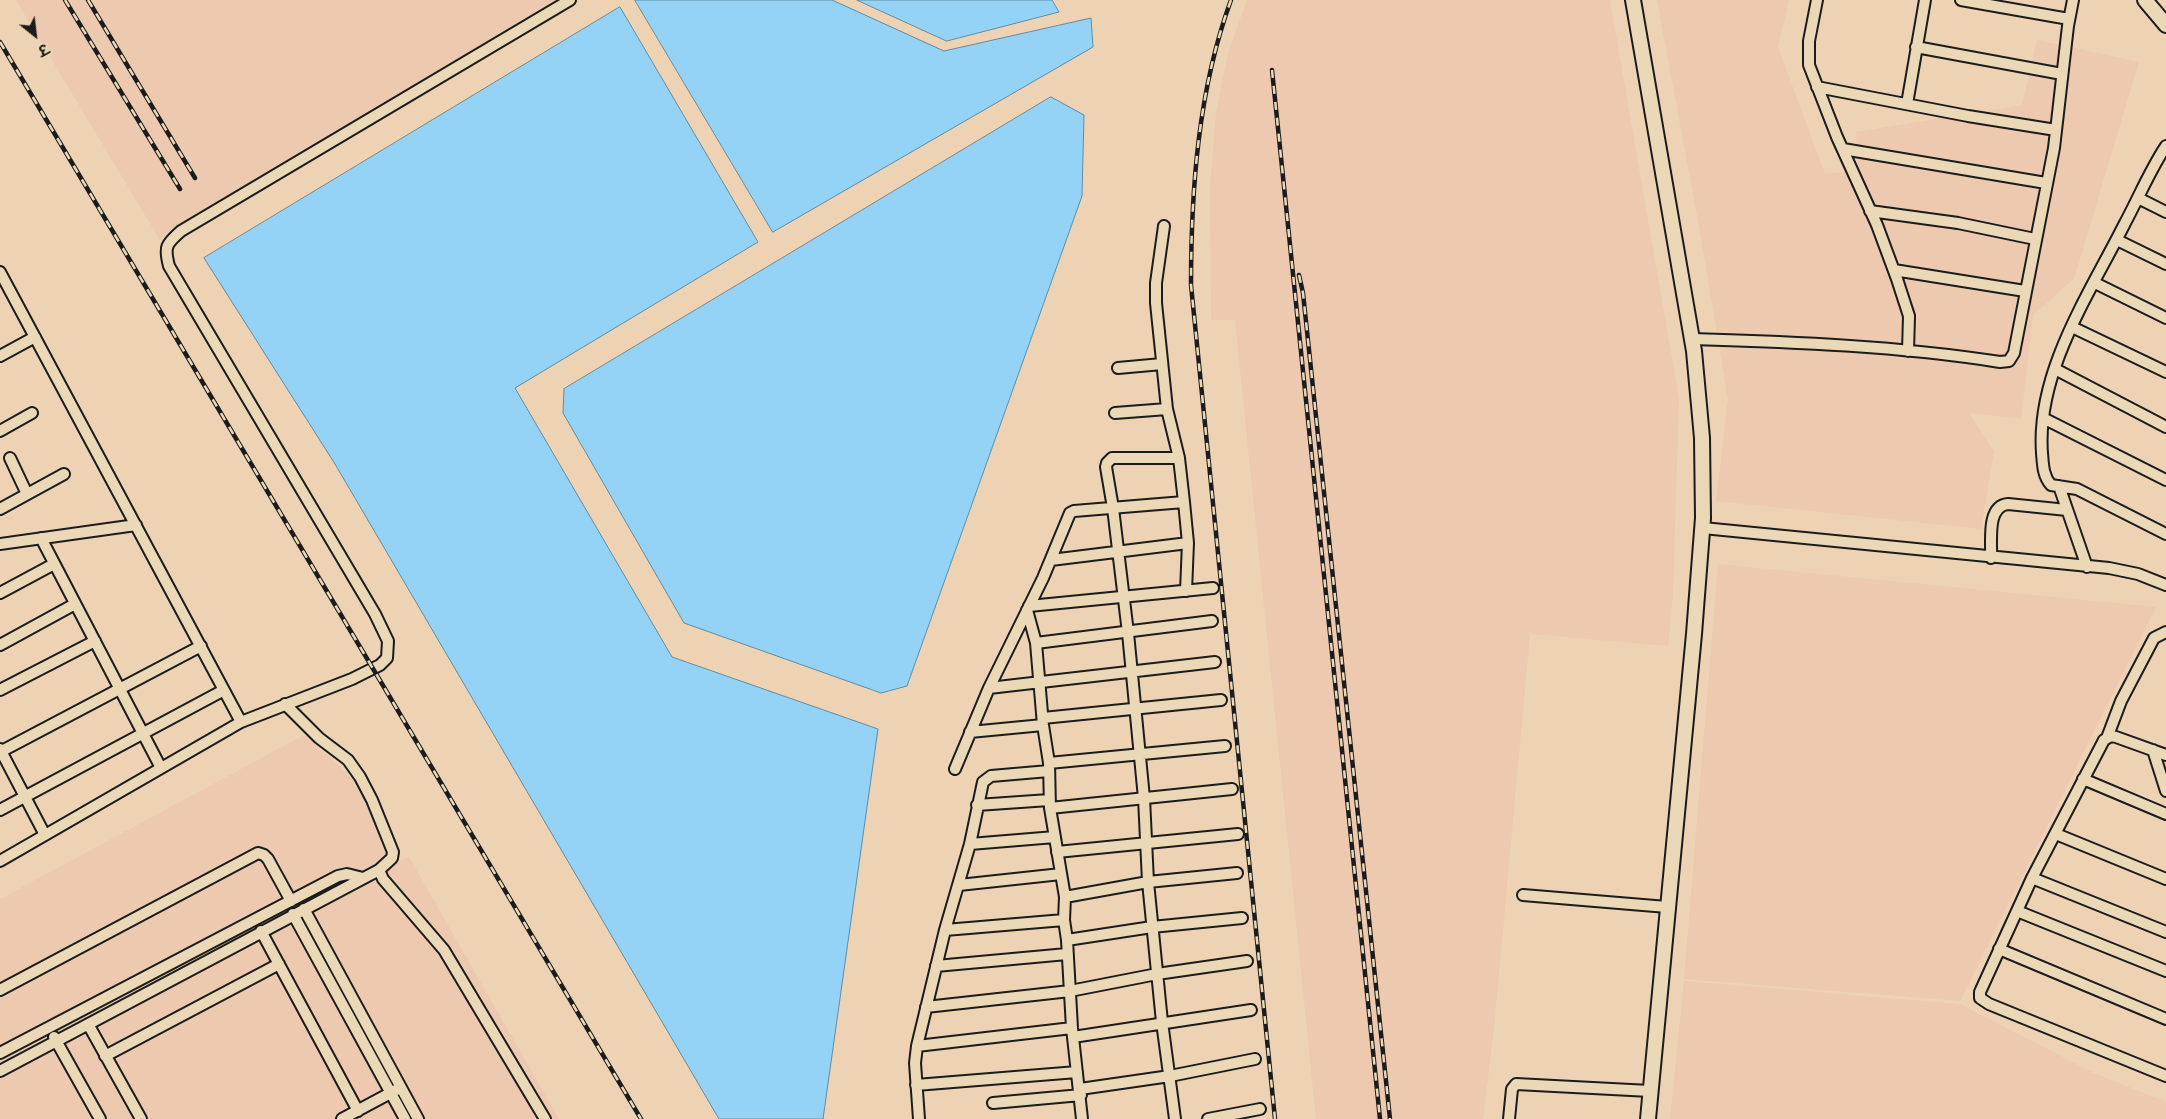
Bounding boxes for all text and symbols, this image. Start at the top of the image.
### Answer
north arrow [10,10,60,60]
text: उ [33,37,52,60]

